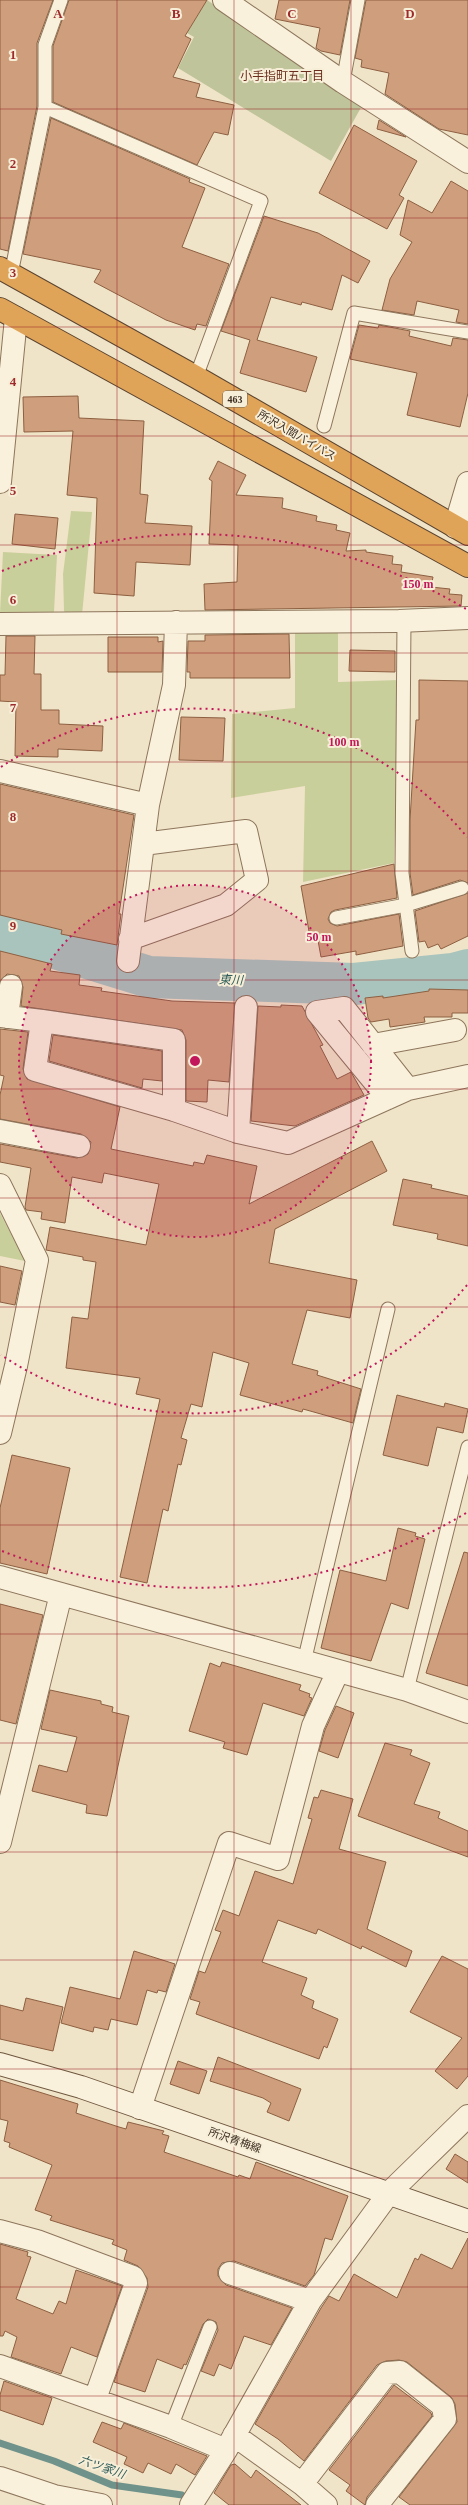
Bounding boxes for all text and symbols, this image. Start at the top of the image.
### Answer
text: A [53,6,63,21]
text: B [172,6,181,21]
text: C [287,6,297,21]
text: D [405,6,415,21]
text: 1 [10,47,16,62]
district label: 小手指町五丁目 [240,69,324,83]
text: 2 [10,156,16,171]
text: 3 [10,265,17,280]
text: 4 [10,374,17,389]
road number: 463 [223,391,247,407]
street label: 所沢入間バイパス [256,408,338,462]
text: 5 [10,483,17,498]
text: 150 m [403,577,434,591]
text: 6 [10,592,17,607]
text: 7 [10,700,17,715]
text: 100 m [329,735,360,749]
text: 8 [10,809,17,824]
text: 9 [10,918,17,933]
text: 50 m [307,930,332,944]
water label: 東川 [219,973,245,987]
centre of rings [188,1054,202,1068]
street label: 所沢青梅線 [207,2125,263,2155]
water label: 六ツ家川 [77,2453,129,2482]

